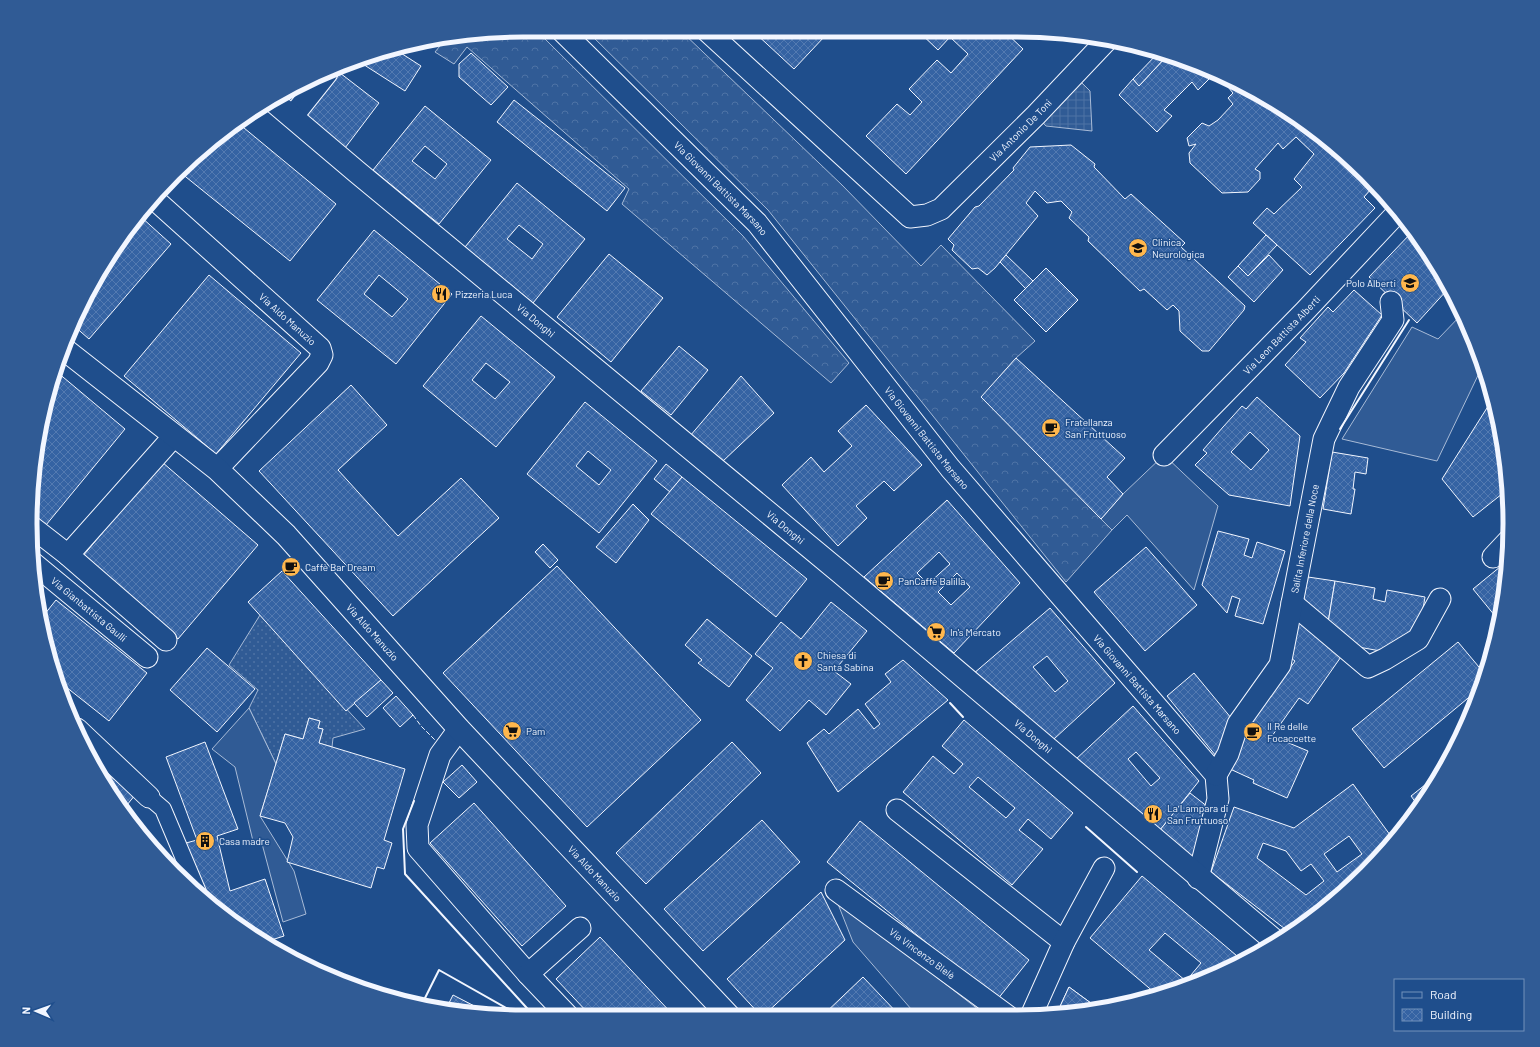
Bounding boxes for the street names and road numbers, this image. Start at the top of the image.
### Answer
street label: Via Antonio De Toni [987,96,1054,164]
street label: Via Giovanni Battista Marsano [672,139,770,238]
street label: Via Aldo Manuzio [257,290,319,348]
street label: Via Leon Battista Alberti [1240,293,1322,377]
street label: Via Donghi [515,301,558,340]
street label: Via Giovanni Battista Marsano [882,384,972,492]
street label: Salita Inferiore della Noce [1288,483,1321,594]
street label: Via Donghi [764,508,807,546]
street label: Via Gianbattista Gaulli [49,574,129,644]
street label: Via Aldo Manuzio [344,601,401,663]
street label: Via Giovanni Battista Marsano [1091,632,1184,736]
street label: Via Donghi [1012,717,1055,755]
street label: Via Aldo Manuzio [566,843,624,904]
street label: Via Vincenzo Blelè [887,925,958,981]

